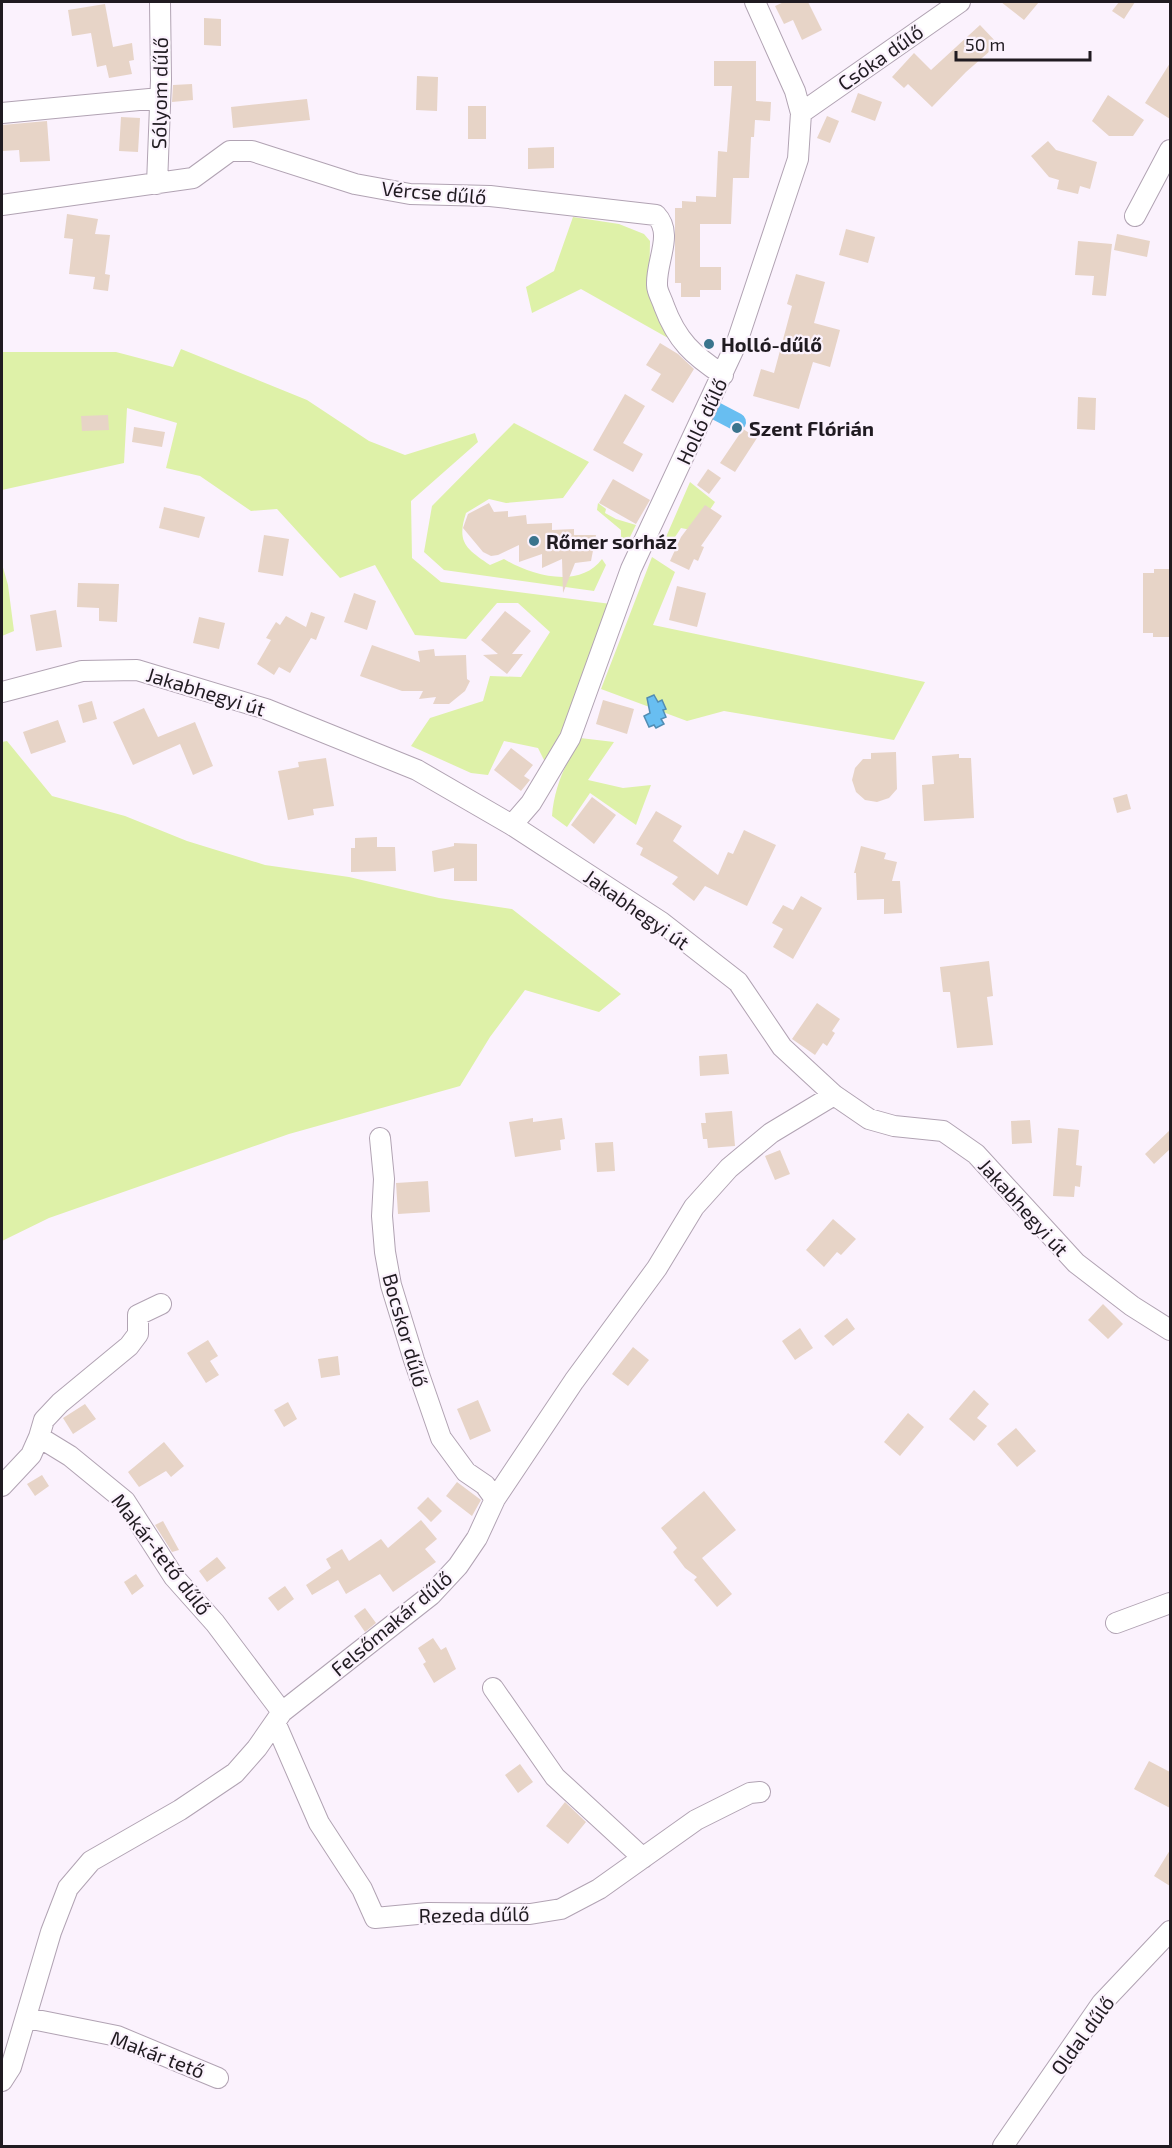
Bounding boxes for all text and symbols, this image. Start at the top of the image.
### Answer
street label: Csóka dűlő [833,19,927,95]
scale bar [956,24,1090,62]
text: 50 m [965,33,1005,55]
street label: Sólyom dűlő [146,37,172,149]
street label: Vércse dűlő [381,175,487,209]
place label: Holló-dűlő [721,332,822,356]
marker: Holló-dűlő [702,337,716,351]
street label: Holló dűlő [671,374,731,468]
place label: Szent Flórián [749,416,874,440]
marker: Szent Flórián [730,421,744,435]
place label: Rőmer sorház [546,529,677,553]
marker: Rőmer sorház [527,534,541,548]
street label: Jakabhegyi út [144,662,269,721]
street label: Jakabhegyi út [580,864,695,954]
street label: Jakabhegyi út [974,1153,1074,1261]
street label: Bocskor dűlő [378,1270,434,1390]
street label: Makár-tető dűlő [107,1488,217,1620]
street label: Felsőmakár dűlő [326,1565,456,1681]
street label: Rezeda dűlő [418,1901,530,1927]
street label: Oldal dűlő [1045,1991,1119,2079]
street label: Makár tető [108,2025,208,2083]

